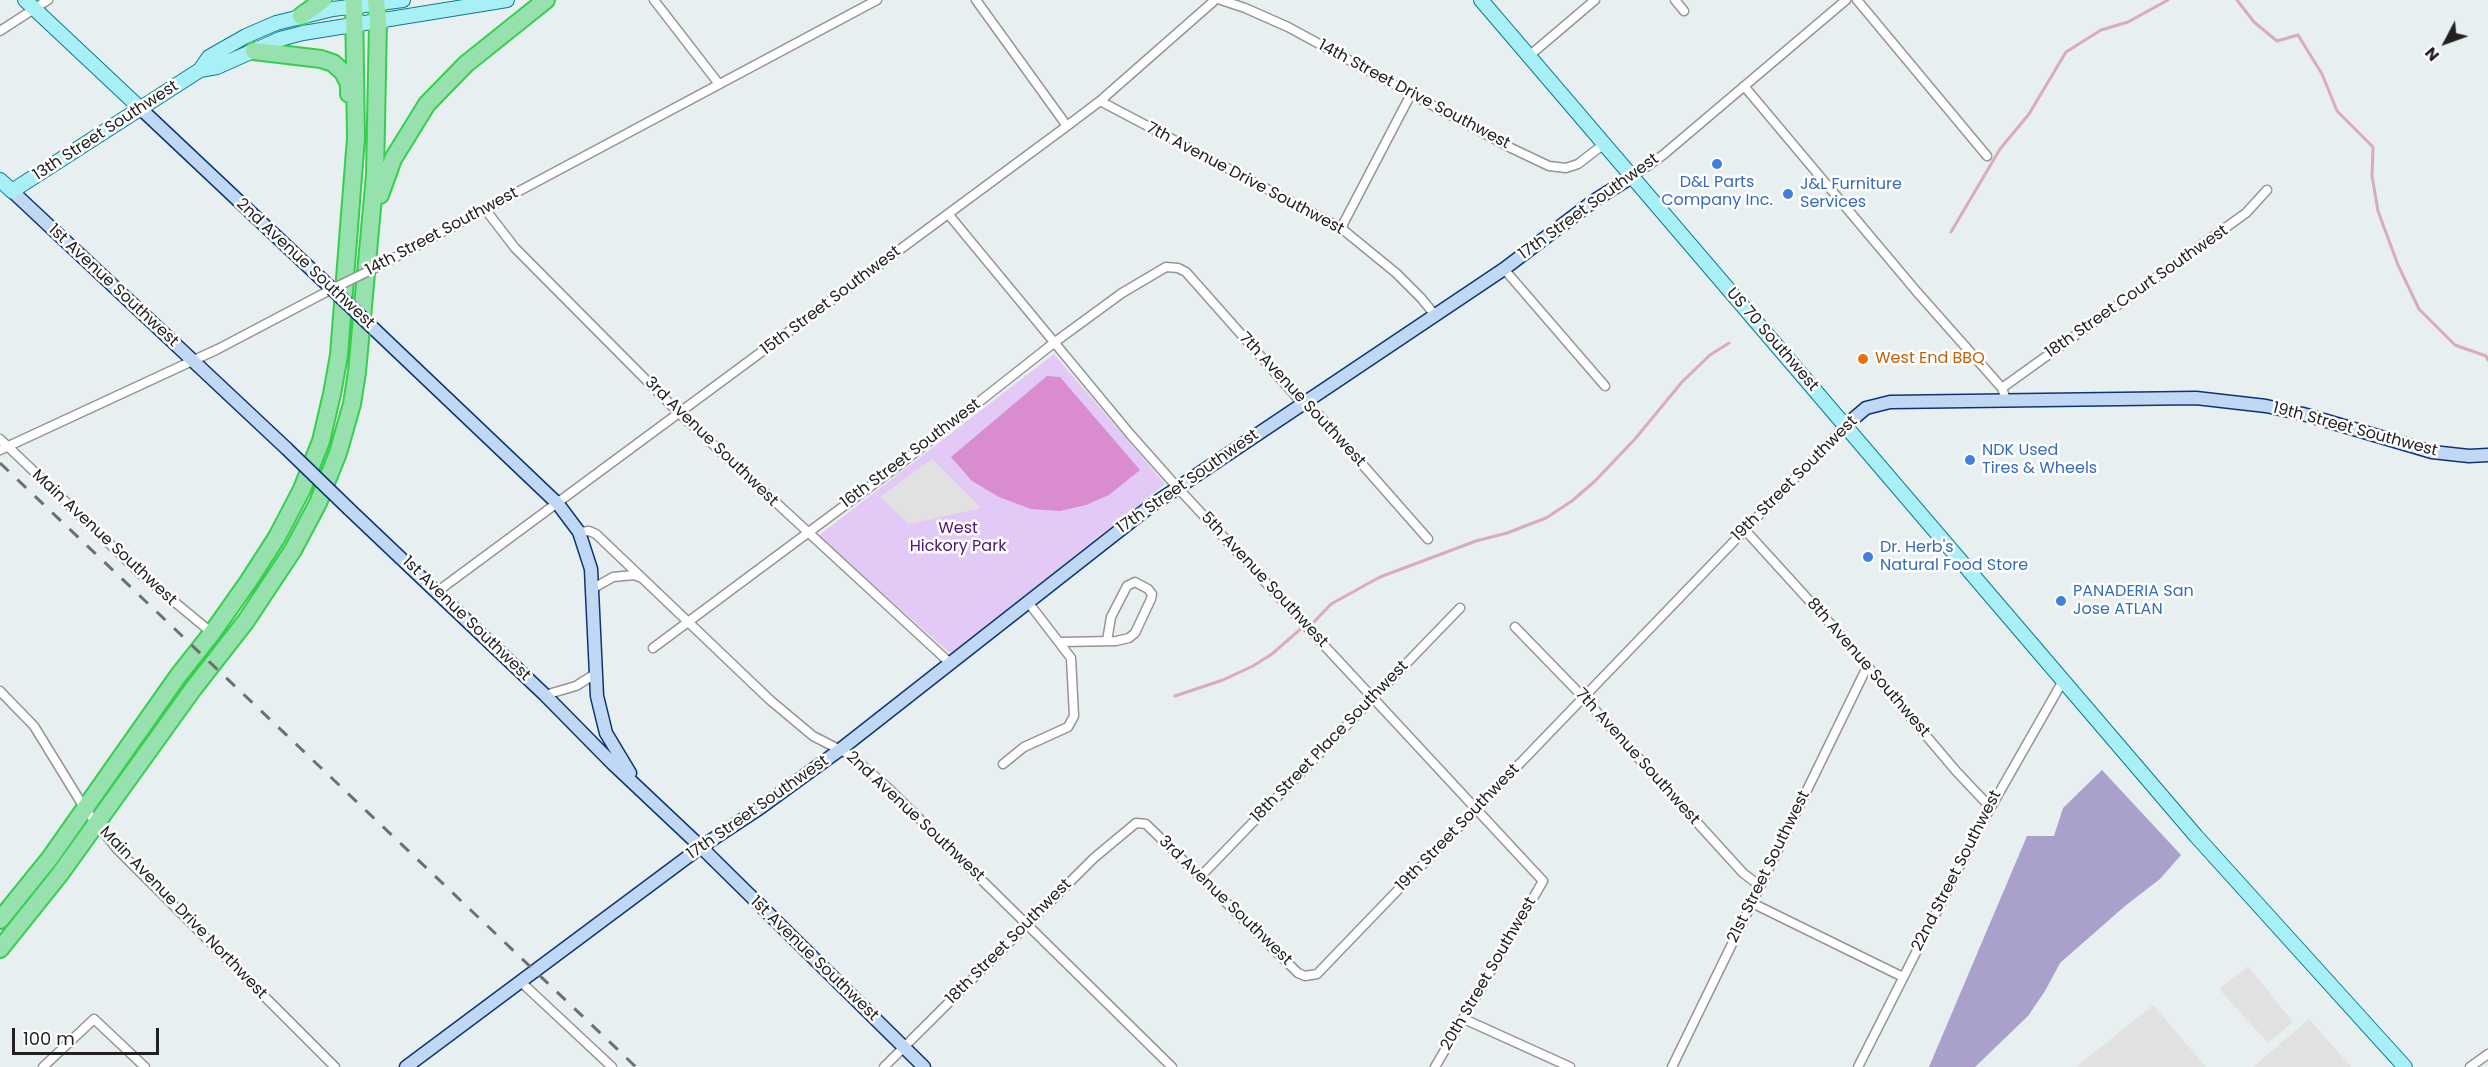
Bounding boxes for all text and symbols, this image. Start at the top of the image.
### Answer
north arrow [2416,12,2476,72]
street label: 14th Street Drive Southwest [1315,36,1513,154]
text: N [2419,42,2445,66]
street label: 13th Street Southwest [30,77,182,185]
street label: 7th Avenue Drive Southwest [1143,119,1347,239]
street label: 17th Street Southwest [1515,150,1663,264]
marker: D&L Parts Company Inc. [1710,157,1724,171]
place label: D&L Parts Company Inc. [1661,173,1773,211]
place label: J&L Furniture Services [1800,175,1902,213]
street label: 14th Street Southwest [363,184,521,280]
marker: J&L Furniture Services [1781,187,1795,201]
street label: 2nd Avenue Southwest [232,195,378,333]
street label: 1st Avenue Southwest [44,221,182,351]
street label: 18th Street Court Southwest [2042,221,2232,363]
street label: 15th Street Southwest [757,242,905,360]
street label: US 70 Southwest [1722,284,1822,396]
street label: 7th Avenue Southwest [1235,329,1369,471]
place label: West End BBQ [1875,349,1985,369]
marker: West End BBQ [1856,352,1870,366]
street label: 3rd Avenue Southwest [640,373,782,511]
street label: 16th Street Southwest [837,395,985,513]
street label: 19th Street Southwest [2271,399,2439,461]
street label: 19th Street Southwest [1728,412,1862,546]
street label: 17th Street Southwest [1113,426,1263,538]
place label: NDK Used Tires & Wheels [1982,441,2097,479]
marker: NDK Used Tires & Wheels [1963,453,1977,467]
street label: Main Avenue Southwest [28,466,180,610]
street label: 5th Avenue Southwest [1196,508,1332,652]
park label: West Hickory Park [910,519,1006,557]
place label: Dr. Herb's Natural Food Store [1880,538,2028,576]
marker: Dr. Herb's Natural Food Store [1861,550,1875,564]
street label: 1st Avenue Southwest [398,553,534,685]
place label: PANADERIA San Jose ATLAN [2073,582,2194,620]
marker: PANADERIA San Jose ATLAN [2054,594,2068,608]
street label: 8th Avenue Southwest [1802,595,1934,741]
street label: 18th Street Place Southwest [1247,657,1413,827]
street label: 7th Avenue Southwest [1571,685,1703,829]
street label: 2nd Avenue Southwest [842,748,988,886]
street label: 17th Street Southwest [683,752,833,864]
street label: 19th Street Southwest [1392,760,1524,896]
street label: 22nd Street Southwest [1908,787,2006,955]
street label: 21st Street Southwest [1724,788,1814,946]
street label: Main Avenue Drive Northwest [95,823,271,1003]
street label: 3rd Avenue Southwest [1154,832,1296,970]
street label: 18th Street Southwest [942,875,1076,1009]
street label: 1st Avenue Southwest [746,893,882,1025]
street label: 20th Street Southwest [1437,894,1541,1054]
scale bar [15,1016,162,1054]
text: 100 m [23,1026,75,1051]

